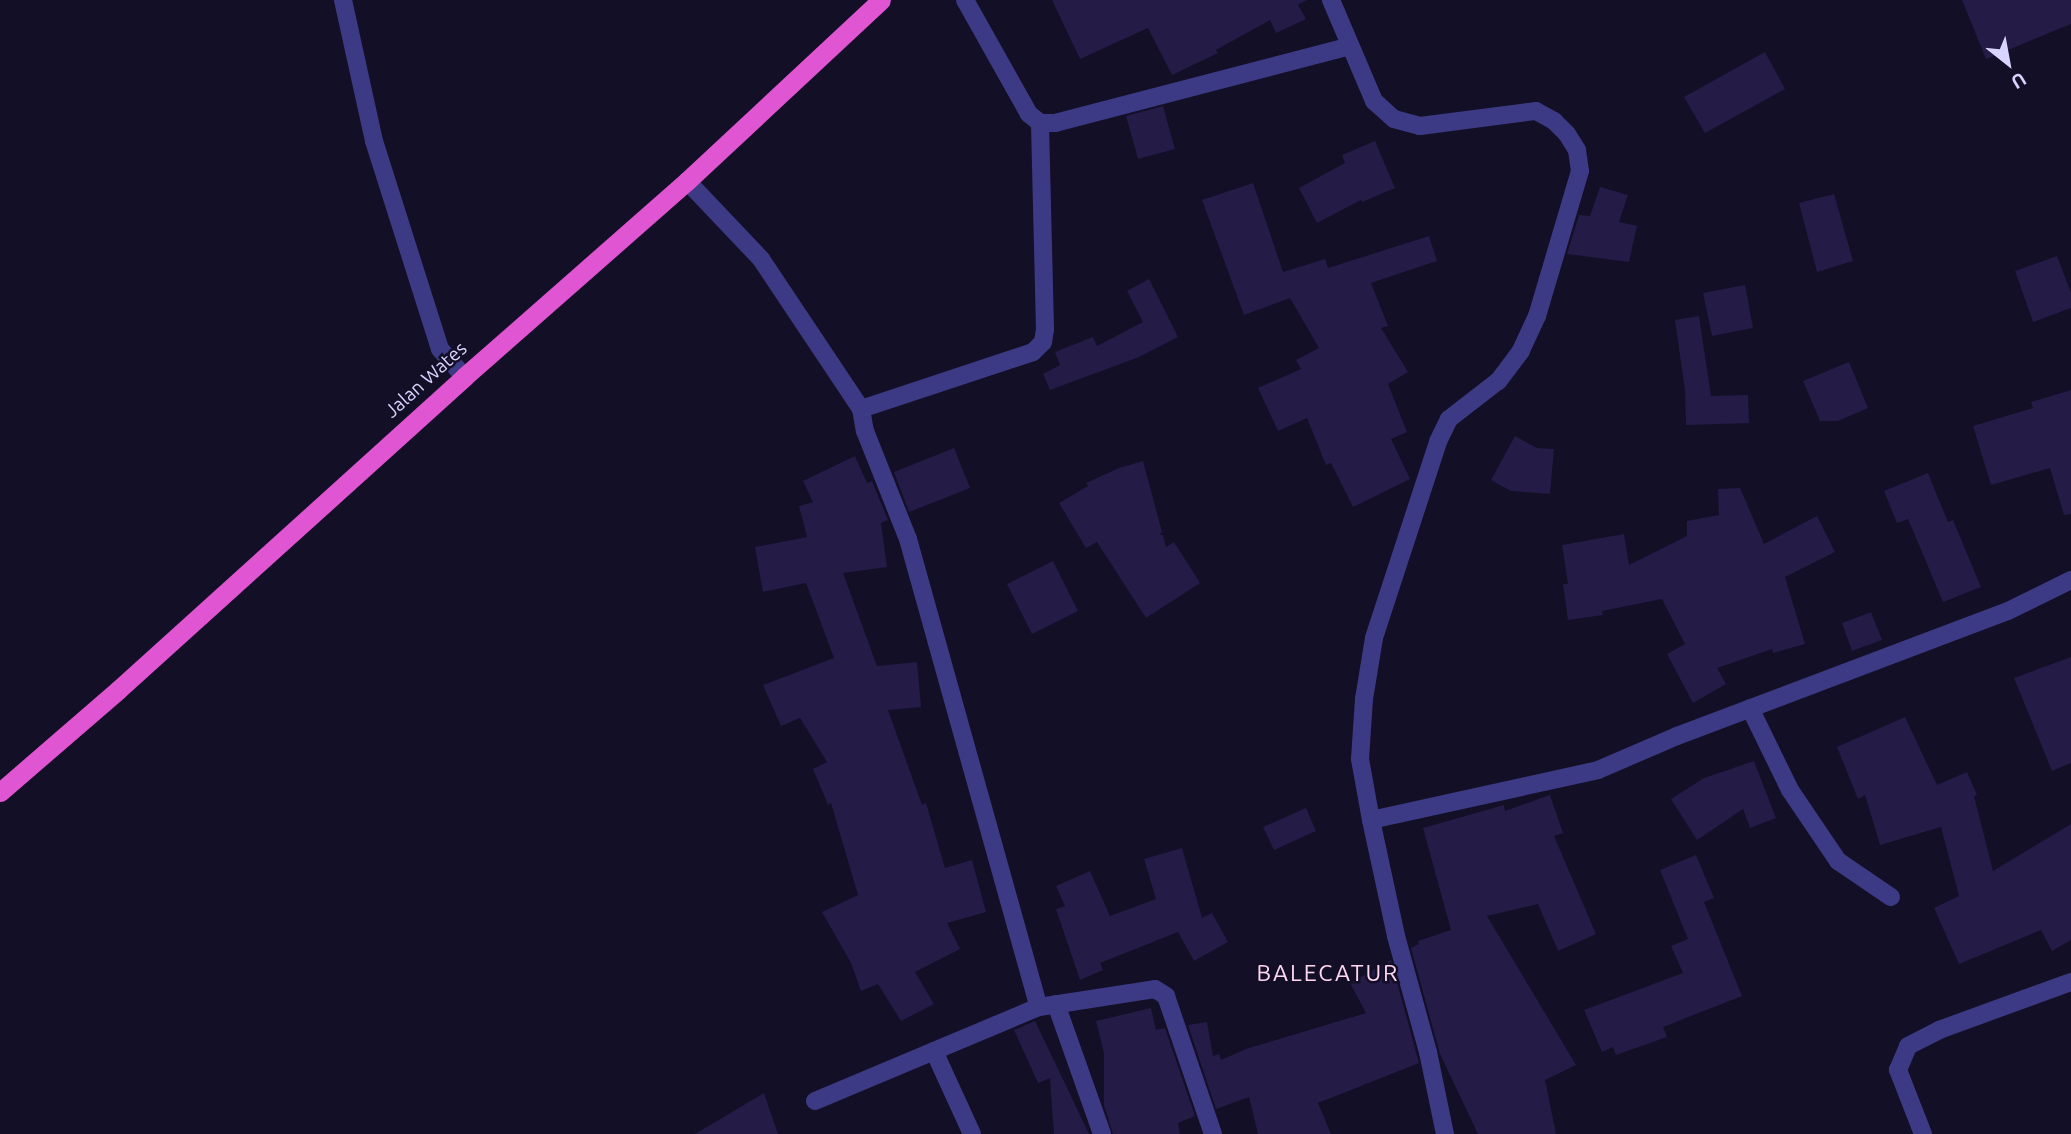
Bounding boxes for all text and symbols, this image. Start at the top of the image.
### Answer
north arrow [1973,28,2043,98]
text: U [2007,68,2030,94]
street label: Jalan Wates [380,337,472,423]
district label: BALECATUR [1258,959,1398,987]

